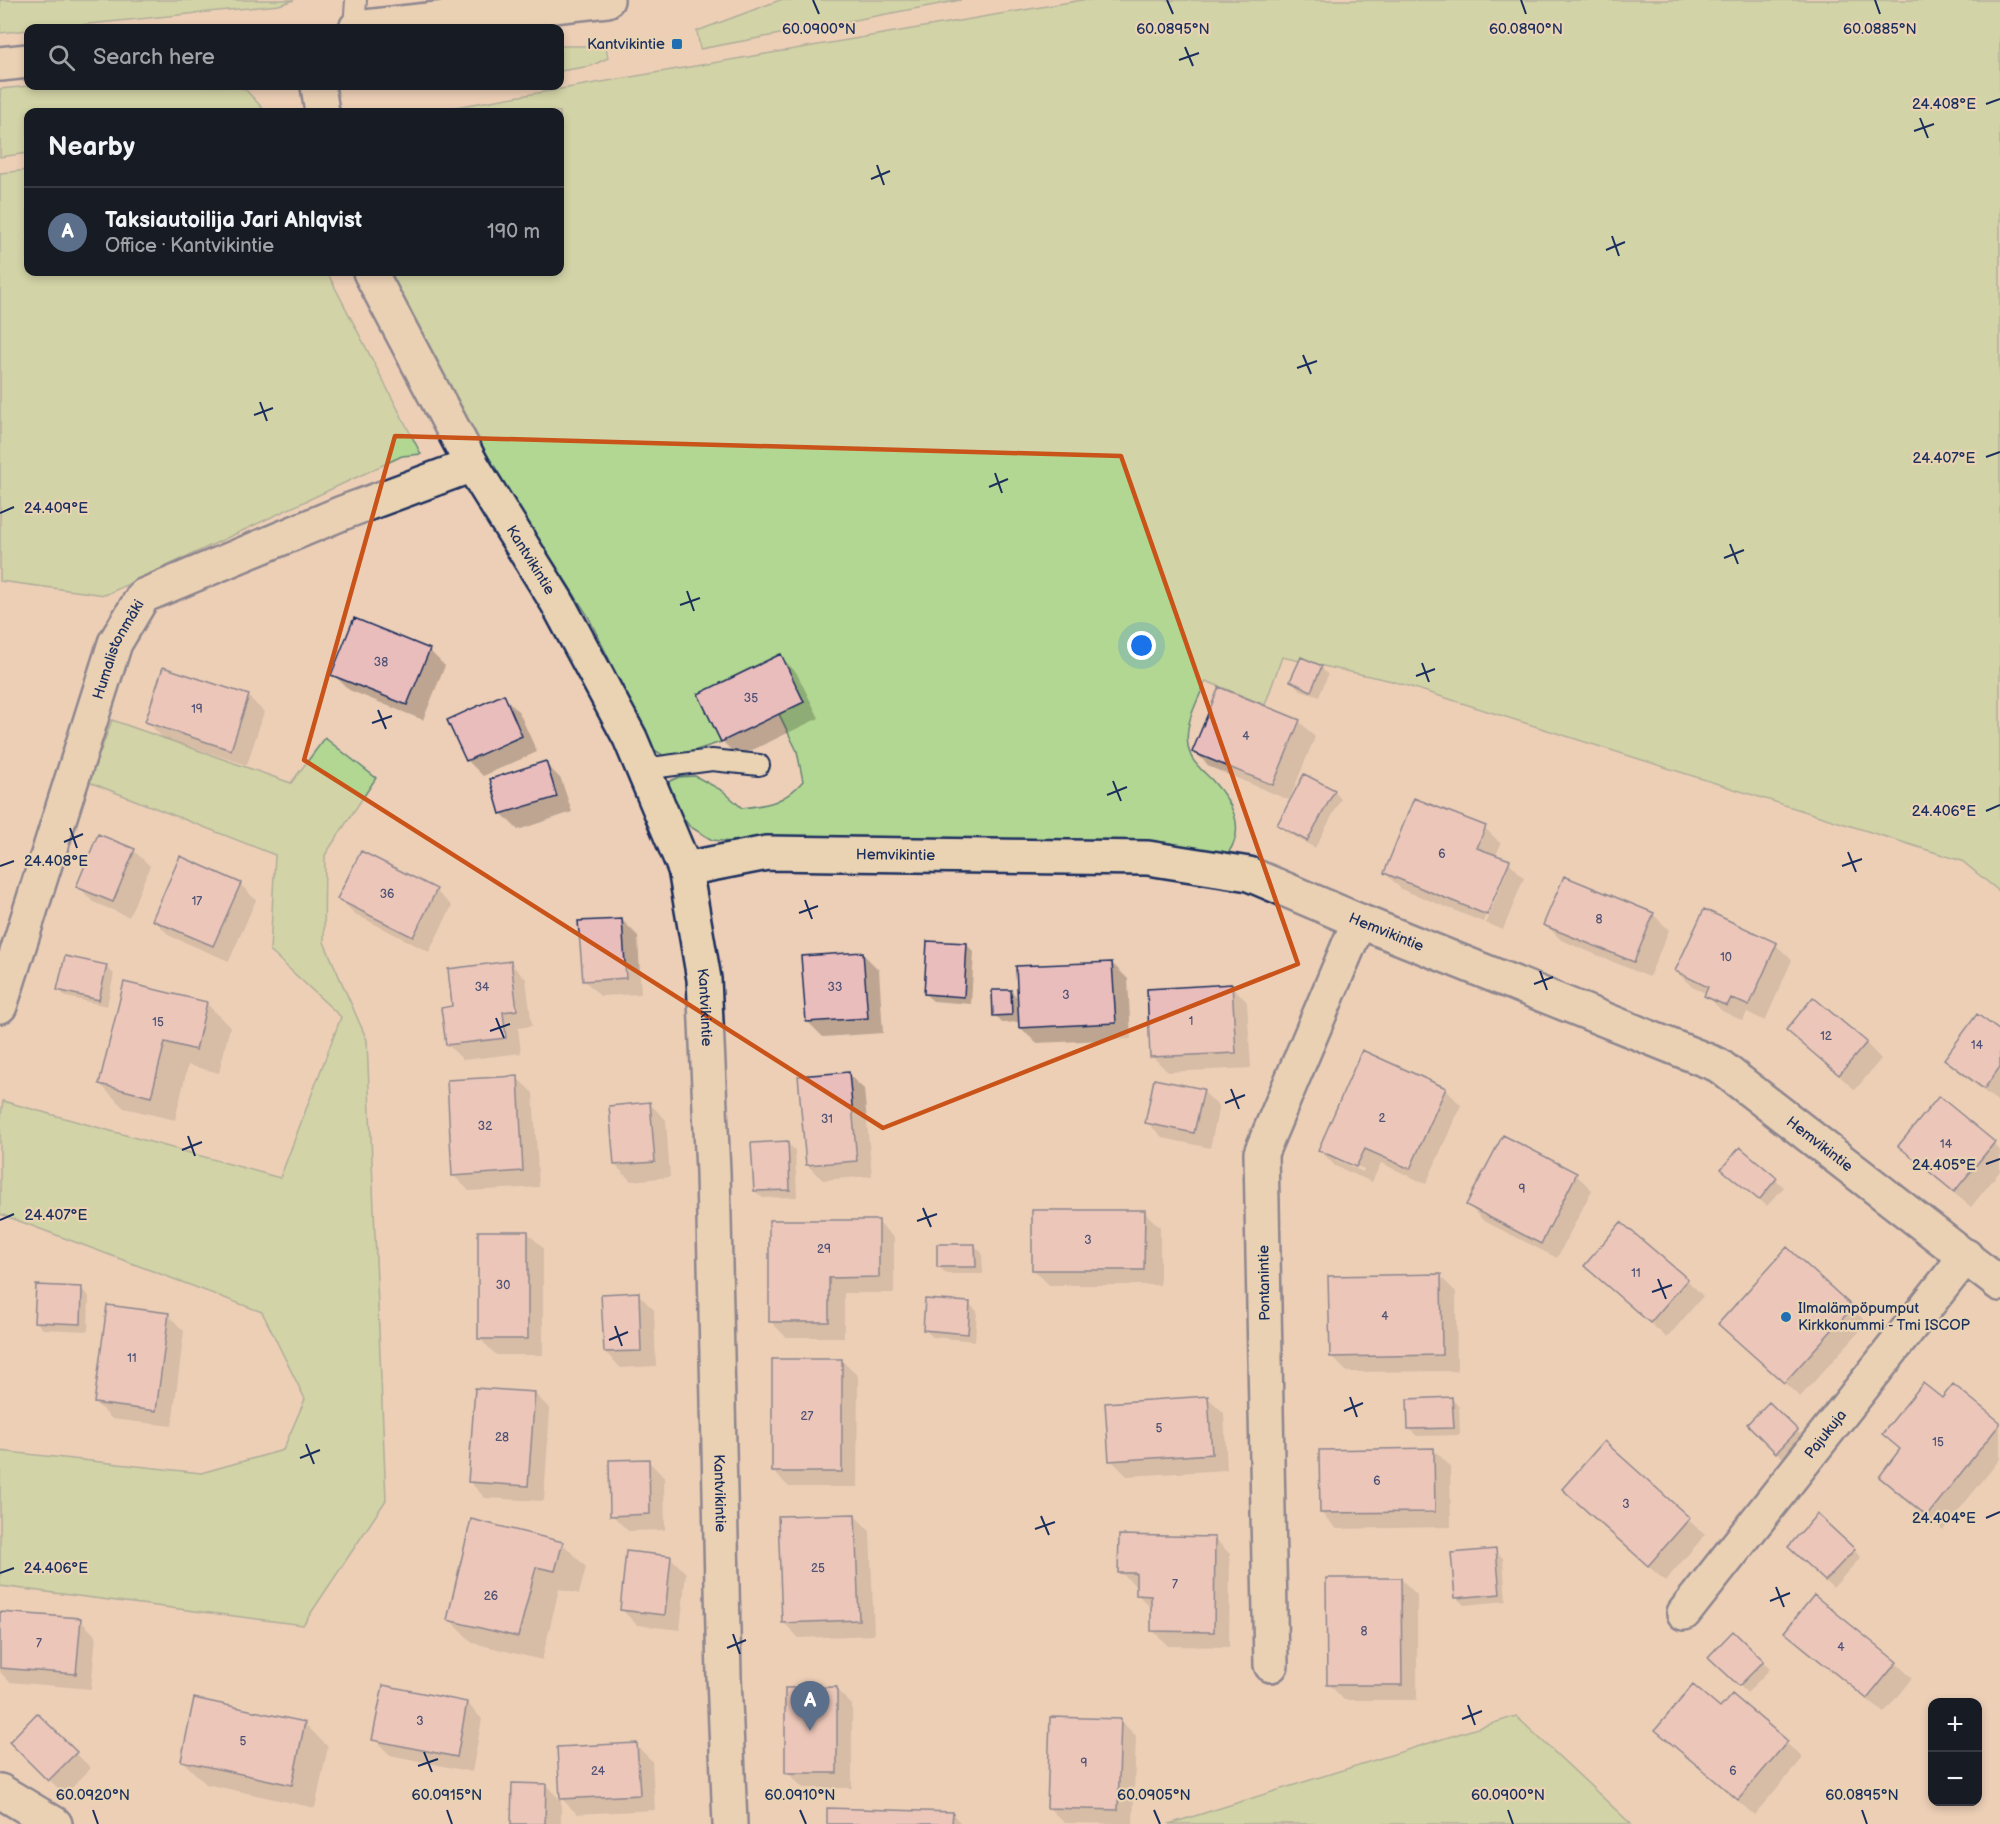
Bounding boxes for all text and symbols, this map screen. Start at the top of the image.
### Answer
text: 60.0900°N [782,20,856,39]
text: 60.0895°N [1136,20,1210,39]
text: 60.0890°N [1489,20,1563,39]
text: 60.0885°N [1843,20,1917,39]
search box [24,24,564,90]
place label: Kantvikintie [587,35,665,54]
marker: Kantvikintie [670,37,684,51]
icon: search [45,41,78,74]
text: Search here [93,44,215,71]
text: 24.408°E [1912,95,1976,114]
text: Nearby [48,132,135,163]
text: Taksiautoilija Jari Ahlqvist [105,207,362,234]
text: A [61,220,74,244]
text: 190 m [487,220,540,244]
text: Office · Kantvikintie [105,234,274,258]
text: 24.407°E [1913,449,1976,468]
text: 24.409°E [24,499,88,518]
street label: Kantvikintie [502,522,559,598]
street label: Humalistonmäki [89,596,149,702]
your location [1127,631,1156,660]
house number: 38 [374,655,388,670]
house number: 35 [744,691,758,706]
house number: 19 [191,702,203,717]
house number: 4 [1242,729,1250,744]
text: 24.406°E [1912,802,1976,821]
street label: Hemvikintie [856,845,935,865]
house number: 6 [1438,847,1446,862]
text: 24.408°E [24,852,88,871]
house number: 36 [380,887,394,902]
house number: 17 [192,894,202,909]
street label: Hemvikintie [1346,909,1427,956]
house number: 8 [1596,912,1603,927]
house number: 10 [1720,950,1732,965]
street label: Kantvikintie [692,967,716,1047]
house number: 34 [475,980,490,995]
house number: 33 [828,980,842,995]
house number: 3 [1062,988,1070,1003]
house number: 1 [1189,1014,1193,1029]
house number: 15 [152,1015,164,1030]
house number: 12 [1820,1029,1832,1044]
house number: 14 [1971,1038,1984,1053]
house number: 2 [1378,1111,1386,1126]
house number: 31 [821,1112,833,1127]
street label: Hemvikintie [1782,1113,1857,1176]
house number: 32 [478,1119,492,1134]
house number: 14 [1940,1137,1953,1152]
text: 24.405°E [1912,1156,1976,1175]
house number: 9 [1519,1182,1526,1197]
text: 24.407°E [25,1206,88,1225]
house number: 3 [1084,1233,1092,1248]
house number: 29 [817,1242,831,1257]
street label: Pontanintie [1254,1245,1275,1321]
house number: 11 [1631,1266,1641,1281]
house number: 30 [496,1278,510,1293]
place label: Ilmalämpöpumput Kirkkonummi - Tmi ISCOP [1798,1299,1971,1335]
house number: 4 [1381,1309,1389,1324]
marker: Ilmalämpöpumput Kirkkonummi - Tmi ISCOP [1779,1310,1793,1324]
house number: 11 [127,1351,137,1366]
street label: Pajukuja [1801,1406,1851,1463]
house number: 27 [801,1409,814,1424]
house number: 5 [1156,1421,1163,1436]
house number: 28 [495,1430,509,1445]
house number: 15 [1932,1435,1944,1450]
street label: Kantvikintie [709,1454,730,1533]
house number: 6 [1373,1474,1381,1489]
house number: 3 [1622,1497,1630,1512]
text: 24.404°E [1912,1509,1976,1528]
text: 24.406°E [24,1559,88,1578]
house number: 25 [811,1561,825,1576]
house number: 7 [1172,1577,1178,1592]
house number: 26 [484,1589,498,1604]
house number: 8 [1361,1624,1368,1639]
house number: 7 [36,1636,42,1651]
house number: 4 [1837,1640,1845,1655]
pin: A [790,1682,830,1731]
map controls [1928,1698,1982,1806]
button: + [1928,1698,1982,1752]
house number: 3 [416,1714,424,1729]
house number: 5 [240,1734,247,1749]
button: − [1928,1752,1982,1806]
house number: 9 [1081,1756,1088,1771]
house number: 24 [591,1764,606,1779]
house number: 6 [1729,1764,1737,1779]
text: 60.0920°N [56,1786,130,1805]
text: 60.0915°N [412,1786,482,1805]
text: 60.0910°N [764,1786,836,1805]
text: 60.0905°N [1117,1786,1191,1805]
text: 60.0900°N [1471,1786,1545,1805]
text: 60.0895°N [1825,1786,1899,1805]

